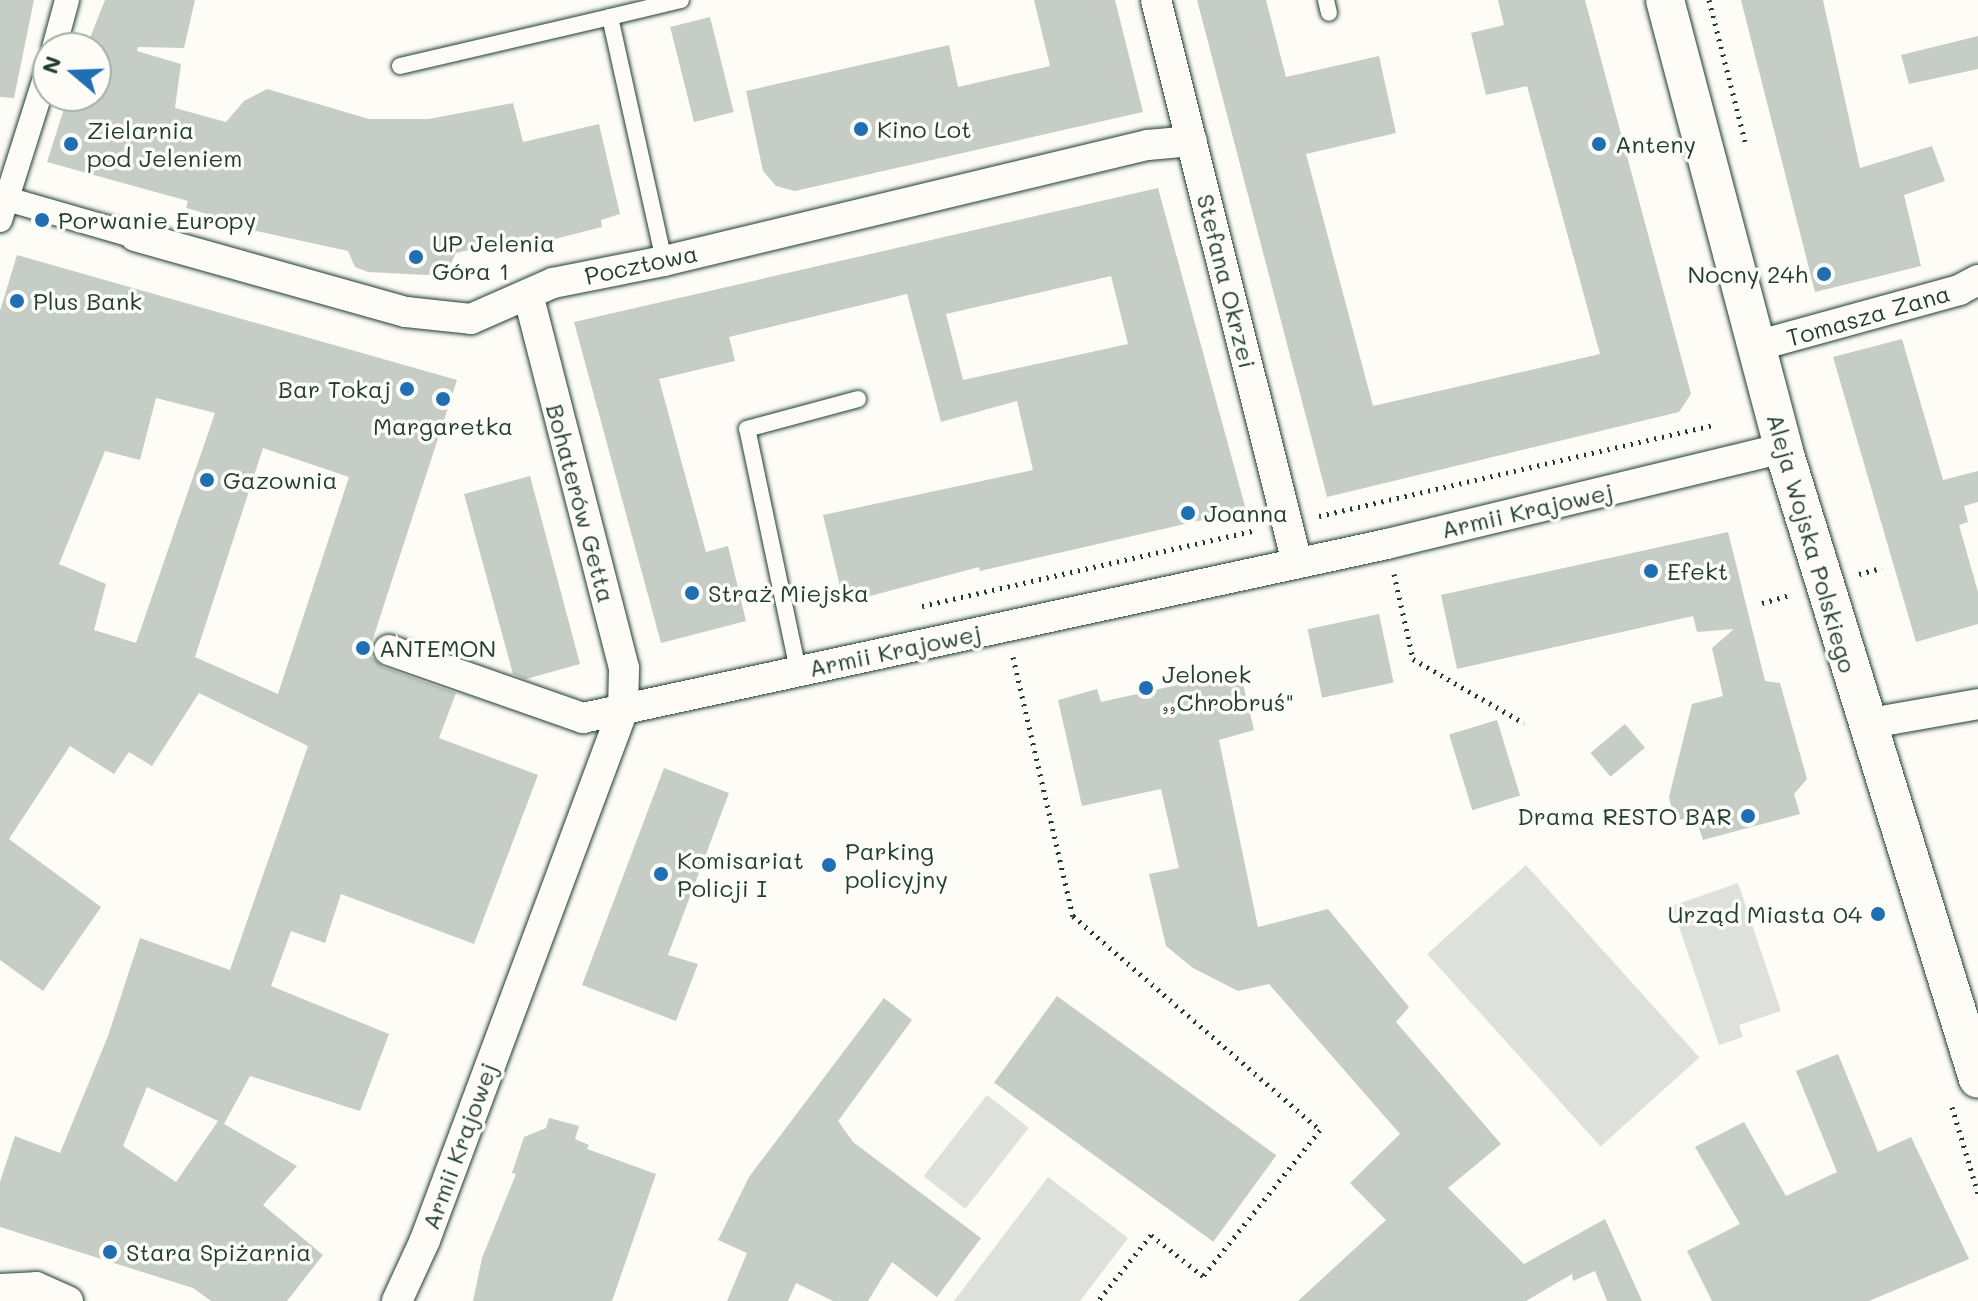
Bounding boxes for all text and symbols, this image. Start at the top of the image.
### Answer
north arrow [32,32,112,112]
text: N [34,52,67,77]
place label: Kino Lot [877,115,972,143]
place label: Zielarnia pod Jeleniem [87,116,242,172]
marker: Kino Lot [852,120,870,138]
place label: Anteny [1615,130,1696,158]
marker: Zielarnia pod Jeleniem [62,135,80,153]
marker: Anteny [1590,135,1608,153]
street label: Stefana Okrzei [1191,191,1263,371]
place label: Porwanie Europy [58,206,256,234]
marker: Porwanie Europy [33,211,51,229]
place label: UP Jelenia Góra 1 [432,229,555,285]
street label: Pocztowa [582,238,700,290]
marker: UP Jelenia Góra 1 [407,248,425,266]
place label: Nocny 24h [1687,260,1808,288]
marker: Nocny 24h [1815,265,1833,283]
street label: Tomasza Zana [1783,278,1953,352]
place label: Plus Bank [33,287,142,315]
marker: Plus Bank [8,292,26,310]
place label: Bar Tokaj [278,375,391,403]
marker: Bar Tokaj [398,380,416,398]
marker: Margaretka [434,390,452,408]
street label: Bohaterów Getta [541,401,621,605]
street label: Aleja Wojska Polskiego [1761,410,1863,676]
place label: Margaretka [373,412,513,440]
place label: Gazownia [223,466,338,494]
marker: Gazownia [198,471,216,489]
street label: Armii Krajowej [1438,476,1616,544]
place label: Joanna [1204,499,1288,527]
marker: Joanna [1179,504,1197,522]
place label: Efekt [1667,557,1728,585]
marker: Efekt [1642,562,1660,580]
place label: Straż Miejska [708,579,869,607]
marker: Straż Miejska [683,584,701,602]
street label: Armii Krajowej [806,618,984,682]
place label: ANTEMON [379,634,496,662]
marker: ANTEMON [354,639,372,657]
place label: Jelonek ,,Chrobruś" [1162,660,1294,716]
marker: Jelonek ,,Chrobruś" [1137,679,1155,697]
place label: Drama RESTO BAR [1517,802,1732,830]
marker: Drama RESTO BAR [1739,807,1757,825]
place label: Parking policyjny [845,837,948,893]
place label: Komisariat Policji I [677,846,804,902]
marker: Parking policyjny [820,856,838,874]
marker: Komisariat Policji I [652,865,670,883]
place label: Urząd Miasta 04 [1668,900,1862,928]
marker: Urząd Miasta 04 [1869,905,1887,923]
street label: Armii Krajowej [415,1059,503,1233]
place label: Stara Spiżarnia [126,1238,311,1266]
marker: Stara Spiżarnia [101,1243,119,1261]

